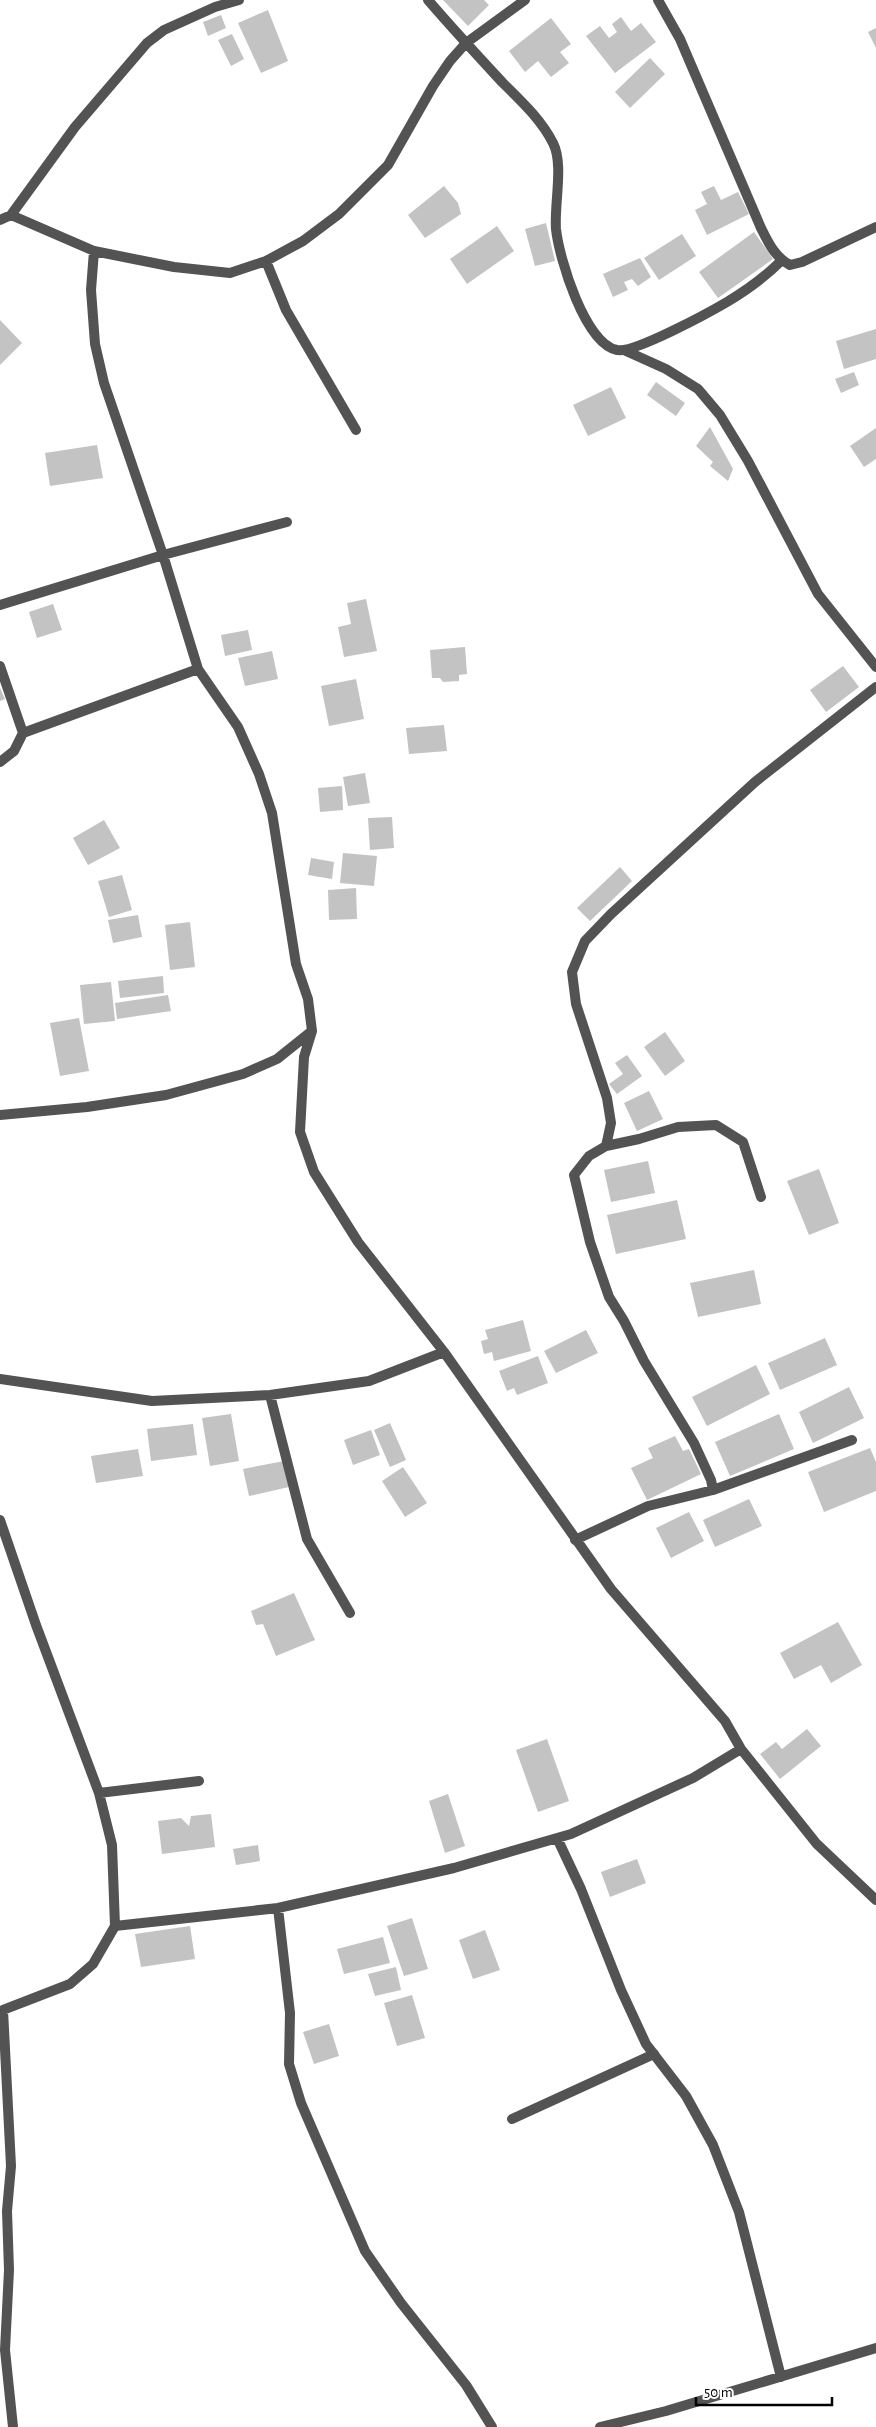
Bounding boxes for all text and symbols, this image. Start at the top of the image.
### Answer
scale bar [696,2374,832,2406]
text: 50 m [704,2385,733,2400]

